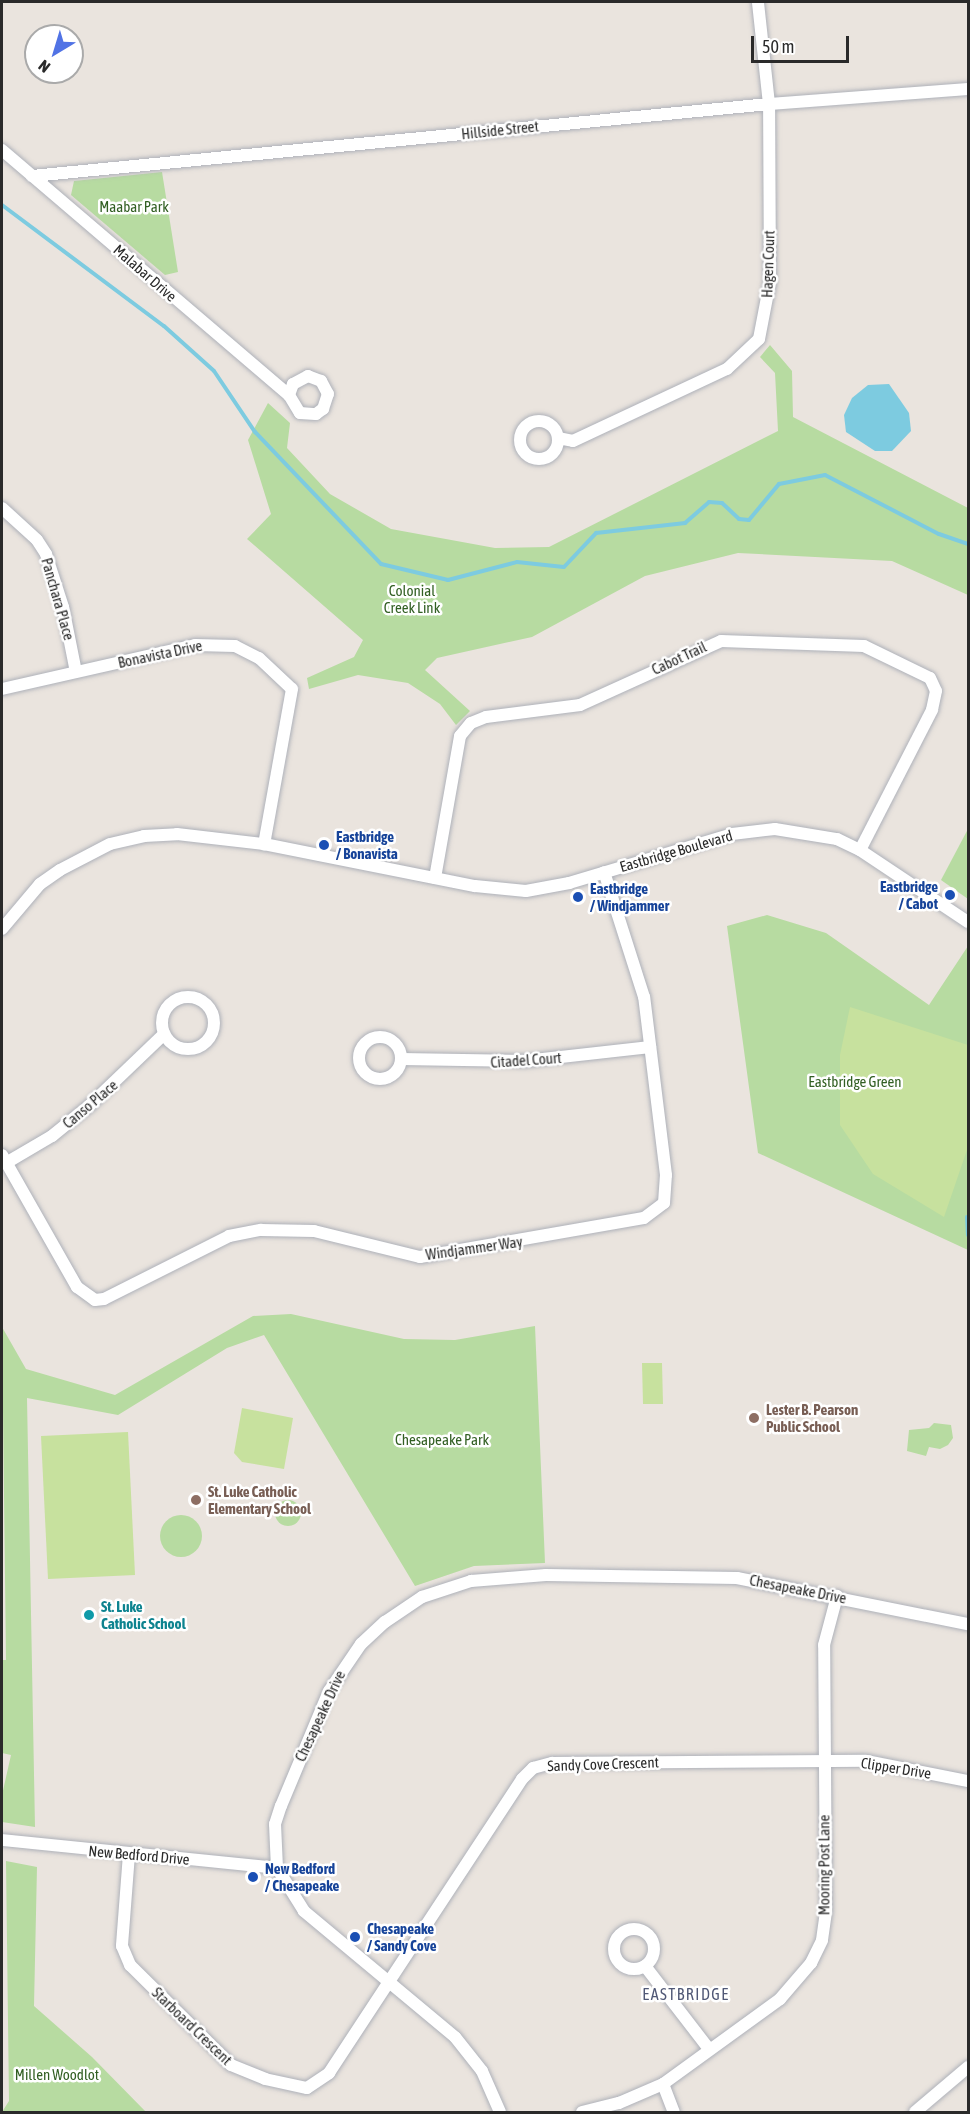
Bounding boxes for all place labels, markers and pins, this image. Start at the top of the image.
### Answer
place label: Eastbridge / Bonavista [336,827,398,862]
marker: Eastbridge / Bonavista [317,838,331,852]
place label: Eastbridge / Cabot [880,877,938,912]
place label: Eastbridge / Windjammer [590,879,669,914]
marker: Eastbridge / Cabot [943,888,957,902]
marker: Eastbridge / Windjammer [571,890,585,904]
place label: Lester B. Pearson Public School [766,1400,858,1435]
marker: Lester B. Pearson Public School [747,1411,761,1425]
place label: St. Luke Catholic Elementary School [208,1482,311,1517]
marker: St. Luke Catholic Elementary School [189,1493,203,1507]
place label: St. Luke Catholic School [101,1597,186,1632]
marker: St. Luke Catholic School [82,1608,96,1622]
place label: New Bedford / Chesapeake [265,1859,339,1894]
marker: New Bedford / Chesapeake [246,1870,260,1884]
place label: Chesapeake / Sandy Cove [367,1919,437,1954]
marker: Chesapeake / Sandy Cove [348,1930,362,1944]

